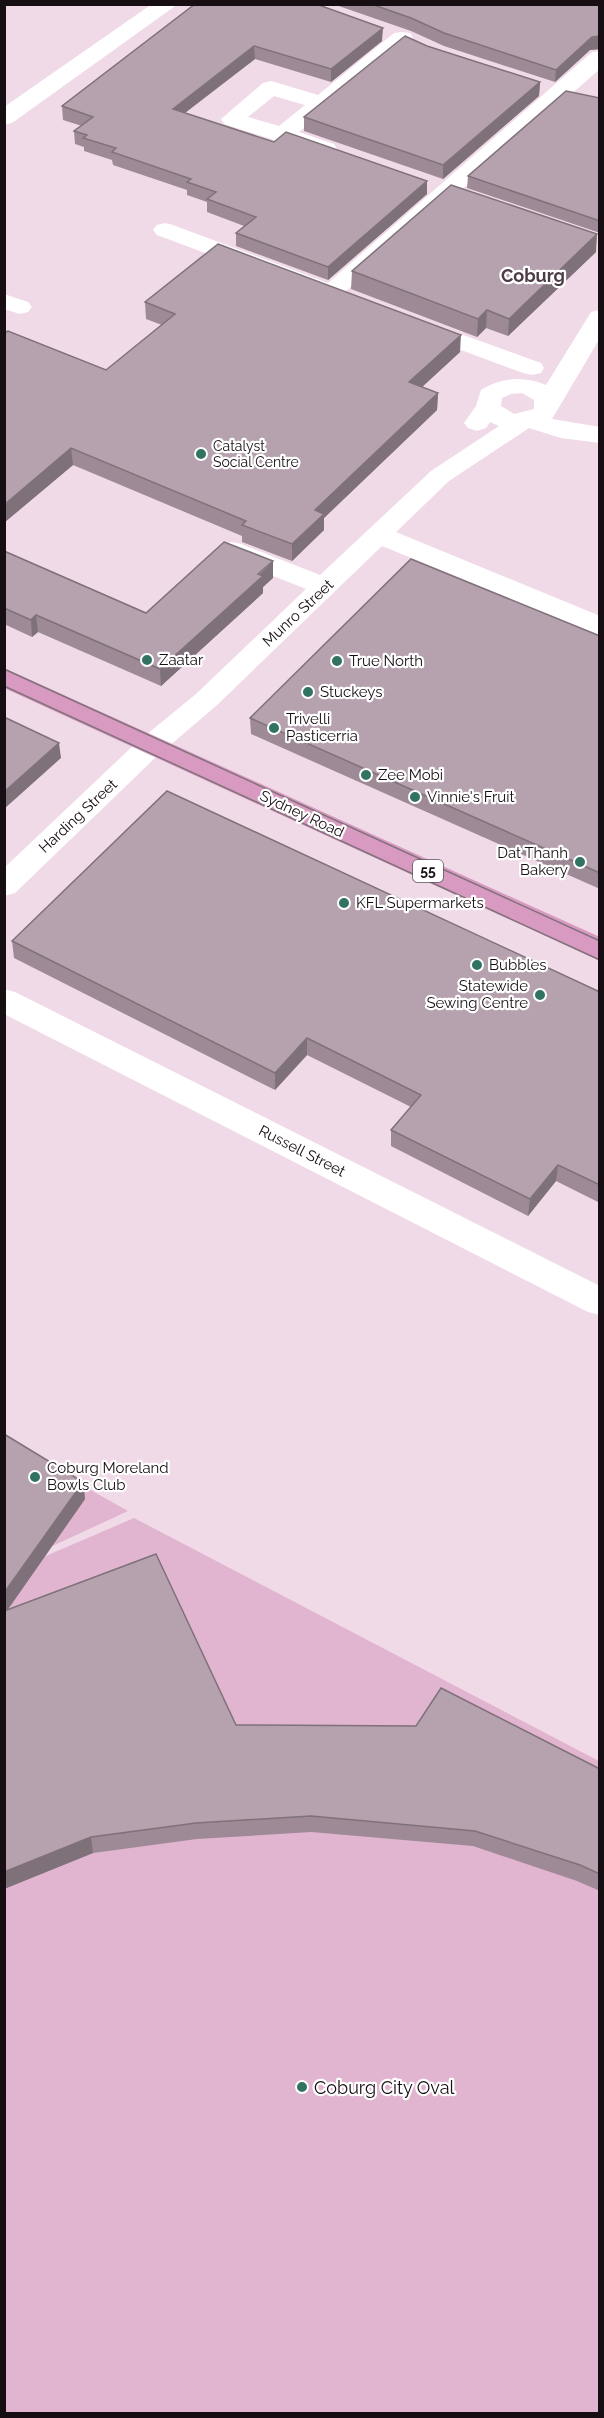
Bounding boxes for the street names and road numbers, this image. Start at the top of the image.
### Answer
street label: Munro Street [259,576,337,650]
street label: Harding Street [35,775,121,857]
street label: Sydney Road [257,787,347,841]
road number: 55 [413,860,443,882]
street label: Russell Street [256,1121,348,1181]

